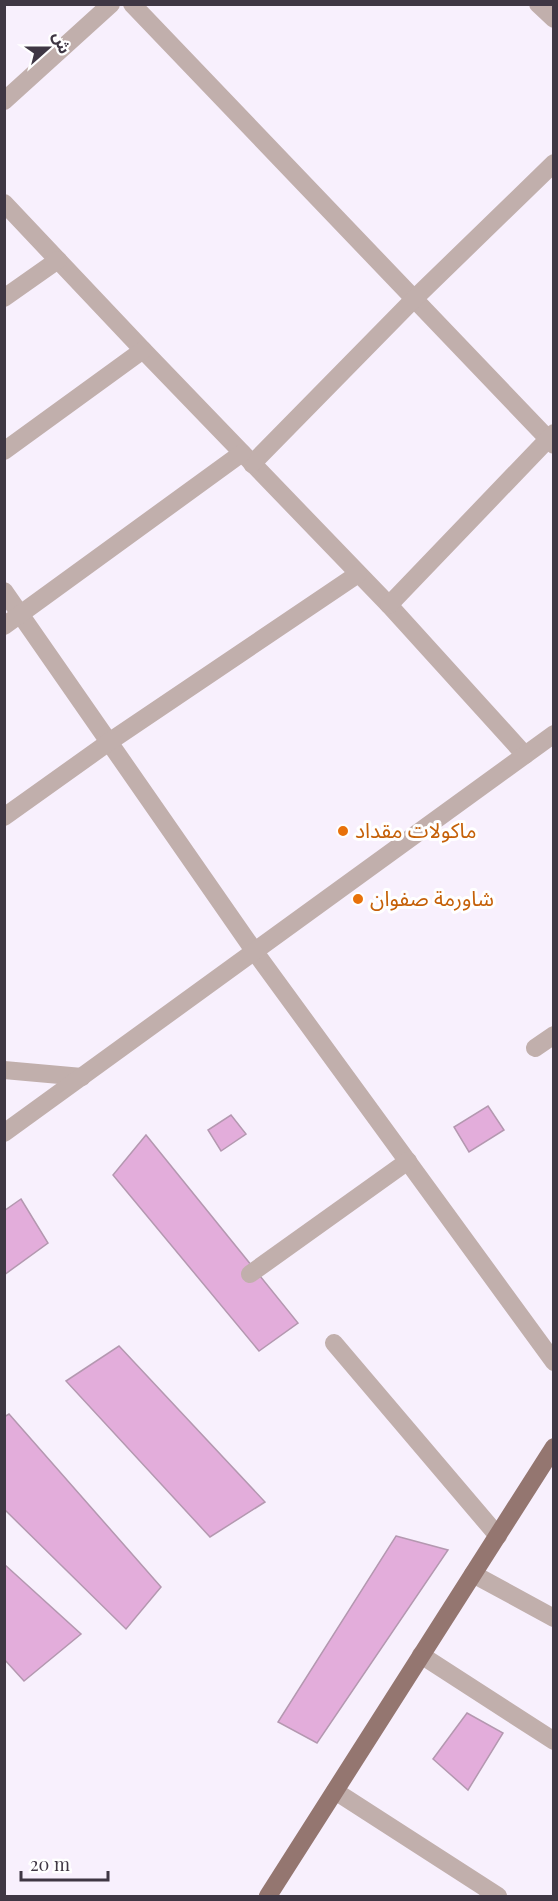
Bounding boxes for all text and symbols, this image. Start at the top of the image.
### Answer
north arrow [18,18,78,78]
text: ش [49,28,76,57]
place label: ماكولات مقداد [355,815,477,843]
marker: ماكولات مقداد [336,824,350,838]
place label: شاورمة صفوان [370,883,494,911]
marker: شاورمة صفوان [351,892,365,906]
scale bar [21,1844,108,1882]
text: 20 m [30,1852,70,1876]

